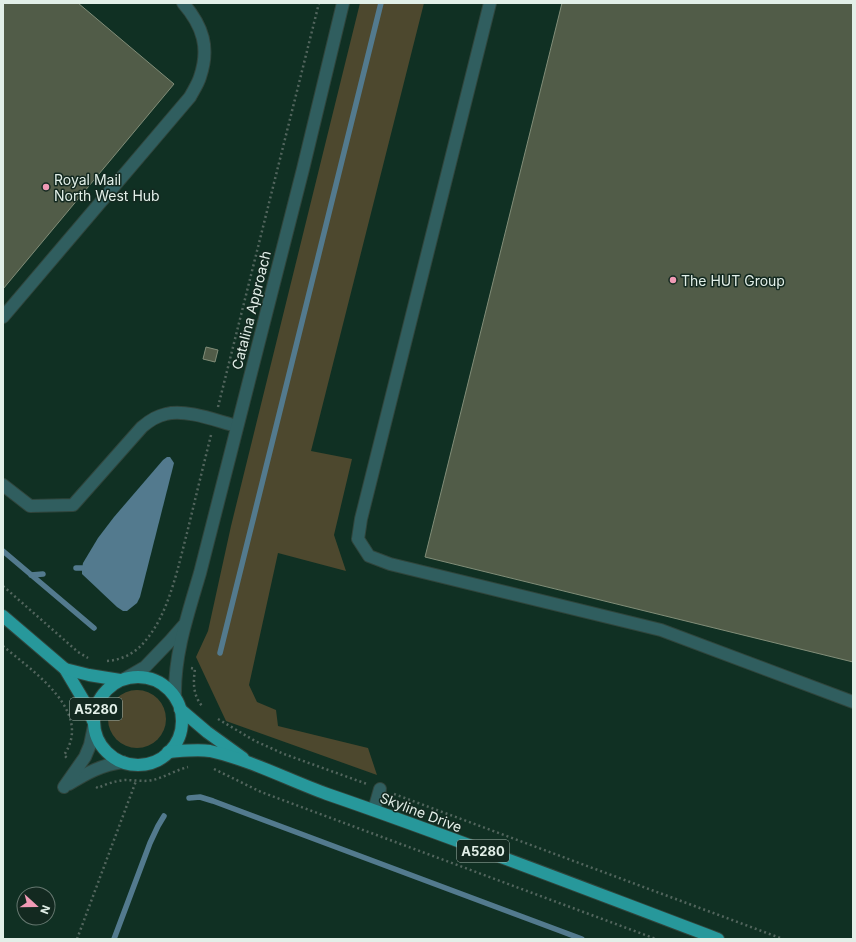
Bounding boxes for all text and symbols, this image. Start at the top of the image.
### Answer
place label: Royal Mail North West Hub [54,171,160,204]
marker: Royal Mail North West Hub [41,182,51,192]
street label: Catalina Approach [228,249,274,371]
place label: The HUT Group [681,272,785,289]
marker: The HUT Group [668,275,678,285]
road number: A5280 [70,698,122,720]
street label: Skyline Drive [378,789,464,835]
road number: A5280 [457,840,509,862]
north arrow [16,886,56,926]
text: N [37,903,53,916]

